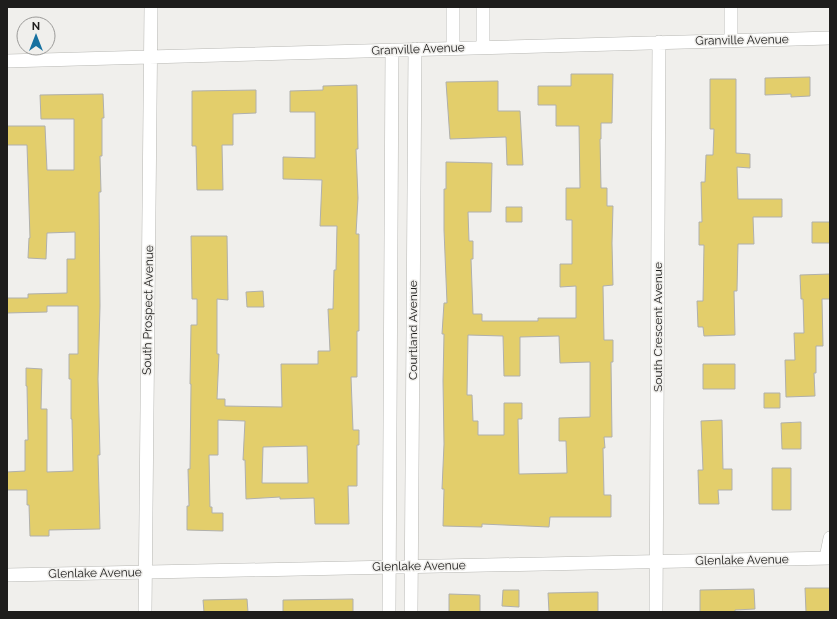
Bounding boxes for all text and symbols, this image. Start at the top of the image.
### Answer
north arrow [16,16,56,56]
text: N [32,20,40,33]
street label: Granville Avenue [695,32,789,48]
street label: Granville Avenue [371,40,465,58]
street label: South Prospect Avenue [140,245,156,375]
street label: South Crescent Avenue [651,262,665,392]
street label: Courtland Avenue [406,280,420,380]
street label: Glenlake Avenue [695,552,789,568]
street label: Glenlake Avenue [372,558,466,574]
street label: Glenlake Avenue [48,565,142,581]

